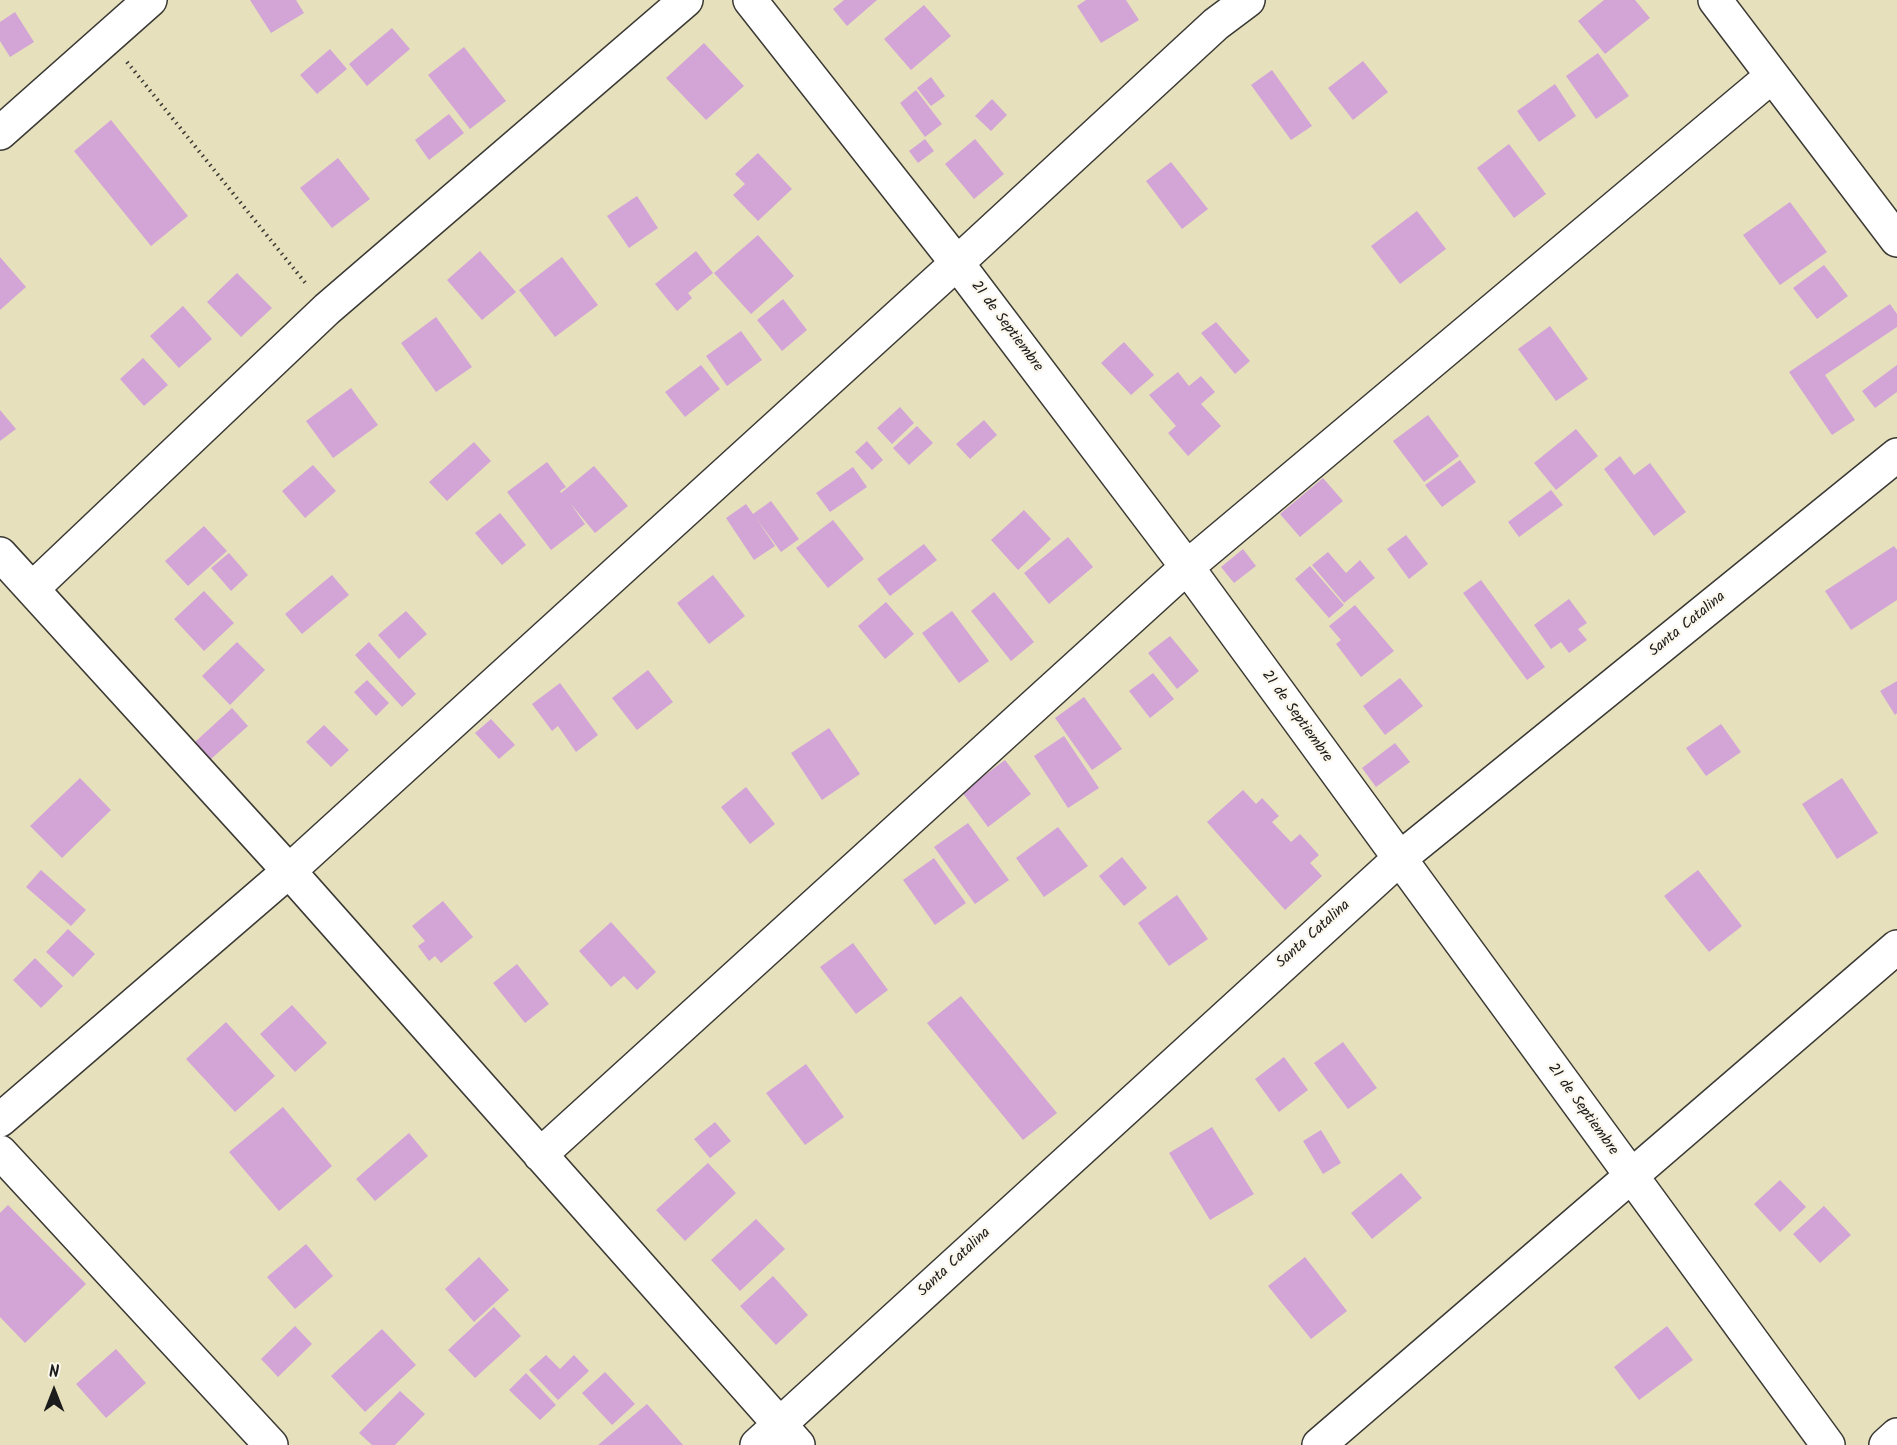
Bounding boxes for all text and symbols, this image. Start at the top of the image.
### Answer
street label: 21 de Septiembre [966,278,1046,376]
street label: Santa Catalina [1646,589,1730,661]
street label: 21 de Septiembre [1257,668,1335,766]
street label: Santa Catalina [1273,897,1355,973]
street label: 21 de Septiembre [1543,1061,1621,1159]
street label: Santa Catalina [915,1225,995,1301]
text: N [49,1360,59,1385]
north arrow [24,1361,84,1421]

